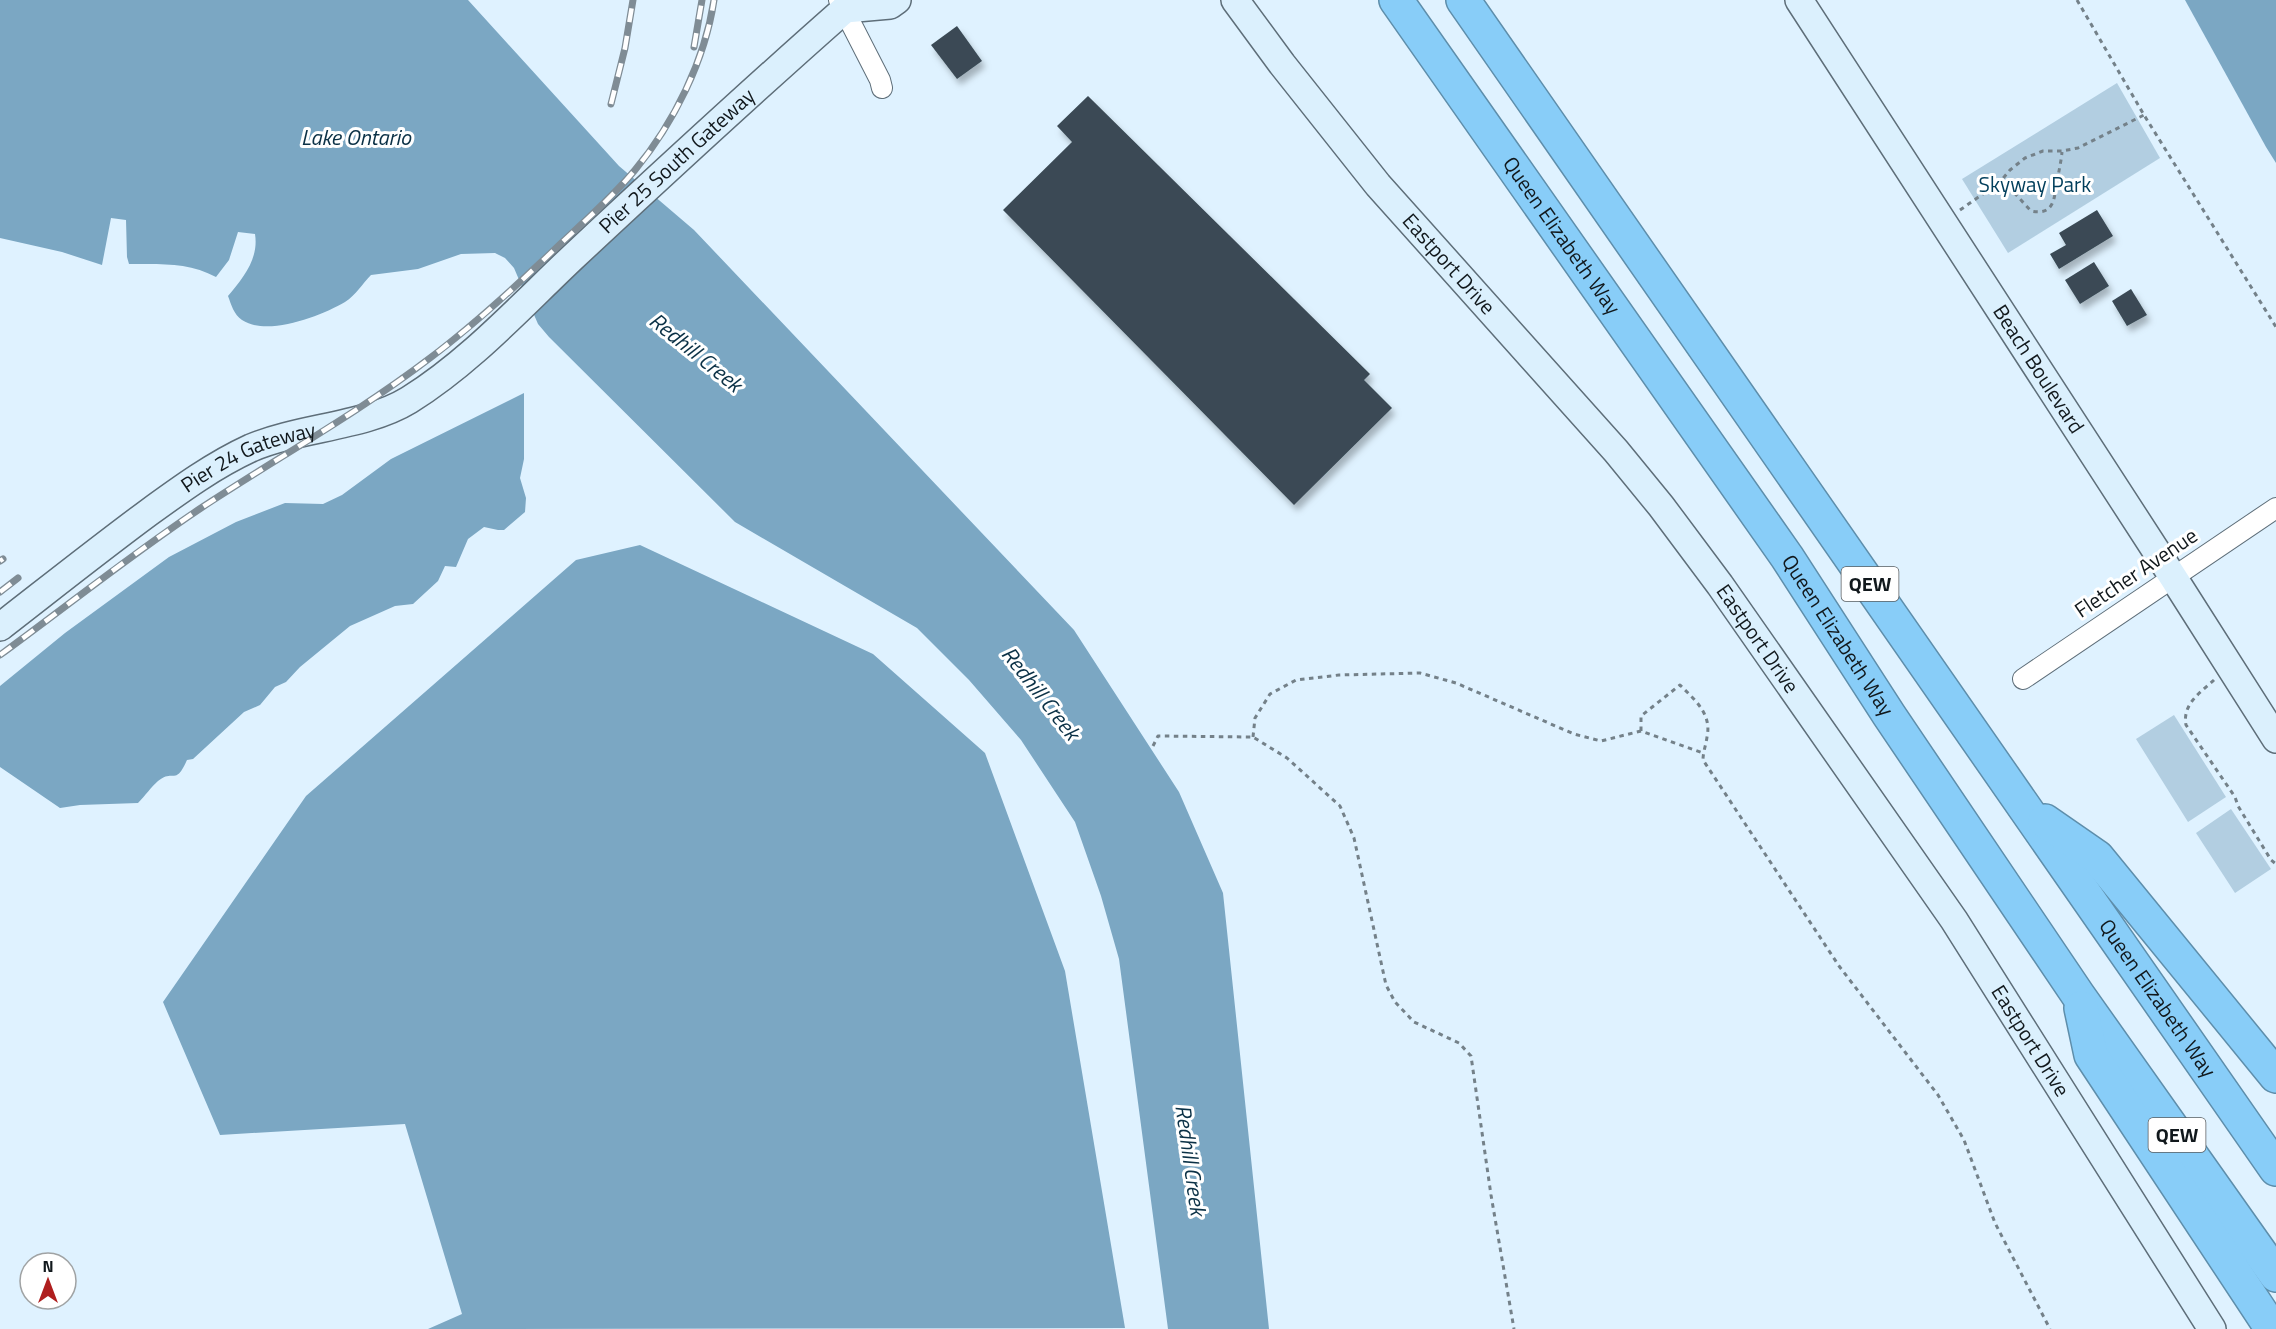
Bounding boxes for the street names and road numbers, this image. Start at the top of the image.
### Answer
street label: Pier 25 South Gateway [591,80,762,241]
street label: Queen Elizabeth Way [1495,149,1629,321]
street label: Eastport Drive [1395,206,1504,321]
street label: Beach Boulevard [1985,298,2093,440]
street label: Pier 24 Gateway [174,413,318,500]
street label: Fletcher Avenue [2067,519,2203,625]
street label: Queen Elizabeth Way [1774,548,1903,722]
road number: QEW [1842,567,1898,601]
street label: Eastport Drive [1709,577,1808,699]
street label: Queen Elizabeth Way [2092,912,2225,1084]
street label: Eastport Drive [1984,978,2078,1102]
road number: QEW [2148,1118,2206,1152]

